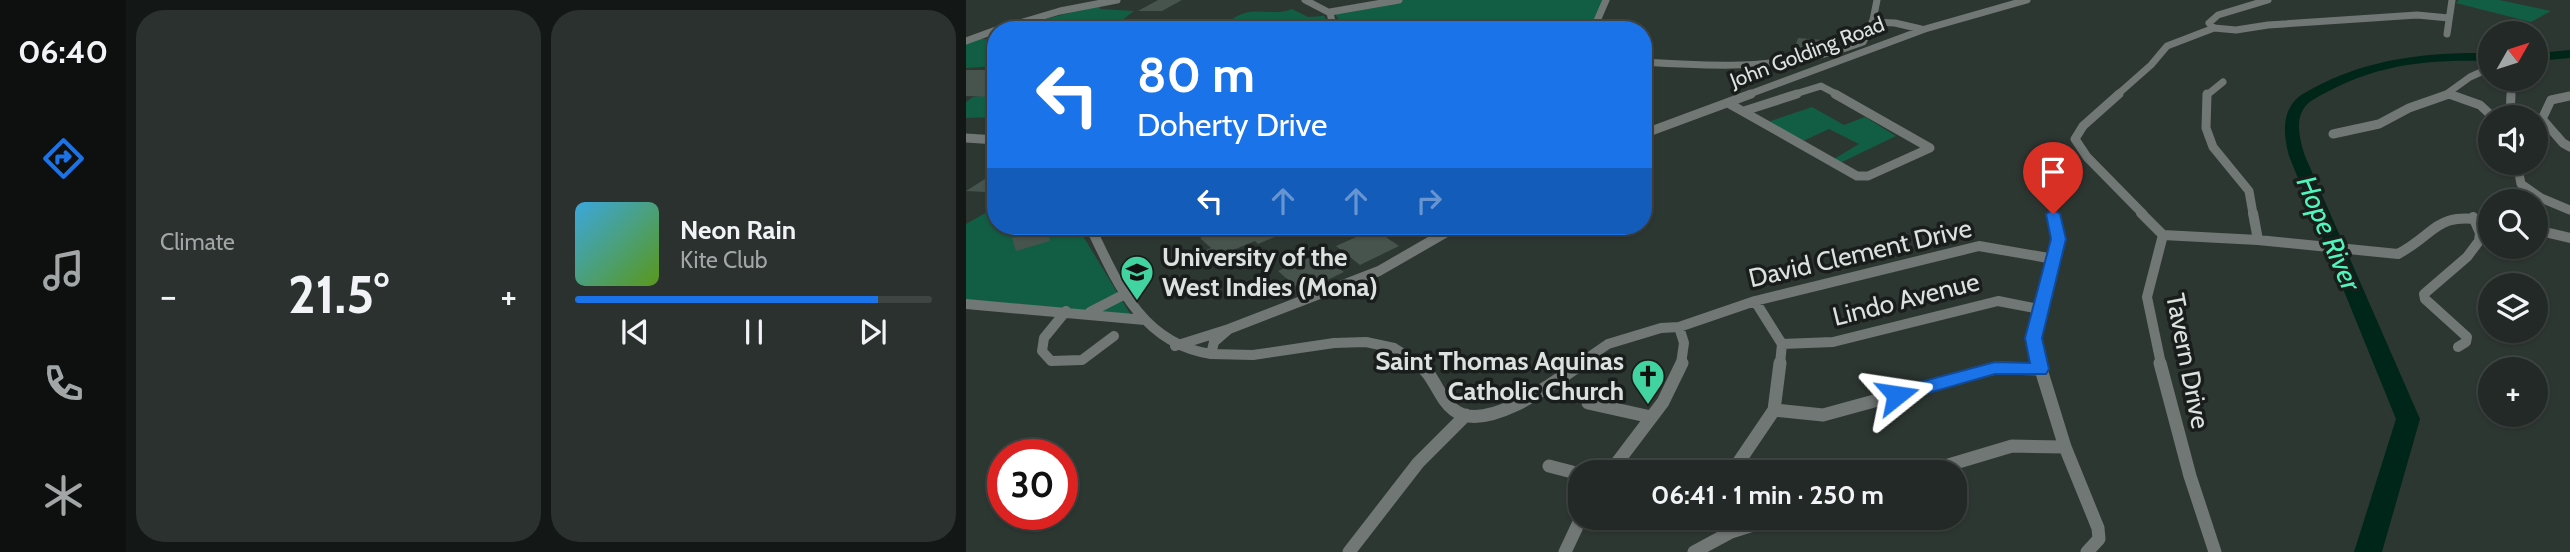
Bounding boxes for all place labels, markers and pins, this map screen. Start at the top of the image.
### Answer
pin [2023,142,2083,214]
place label: University of the West Indies (Mona) [1162,241,1378,303]
school or university icon: University of the West Indies (Mona) [1118,253,1156,302]
place label: Saint Thomas Aquinas Catholic Church [1375,345,1624,407]
church icon: Saint Thomas Aquinas Catholic Church [1629,357,1667,406]

